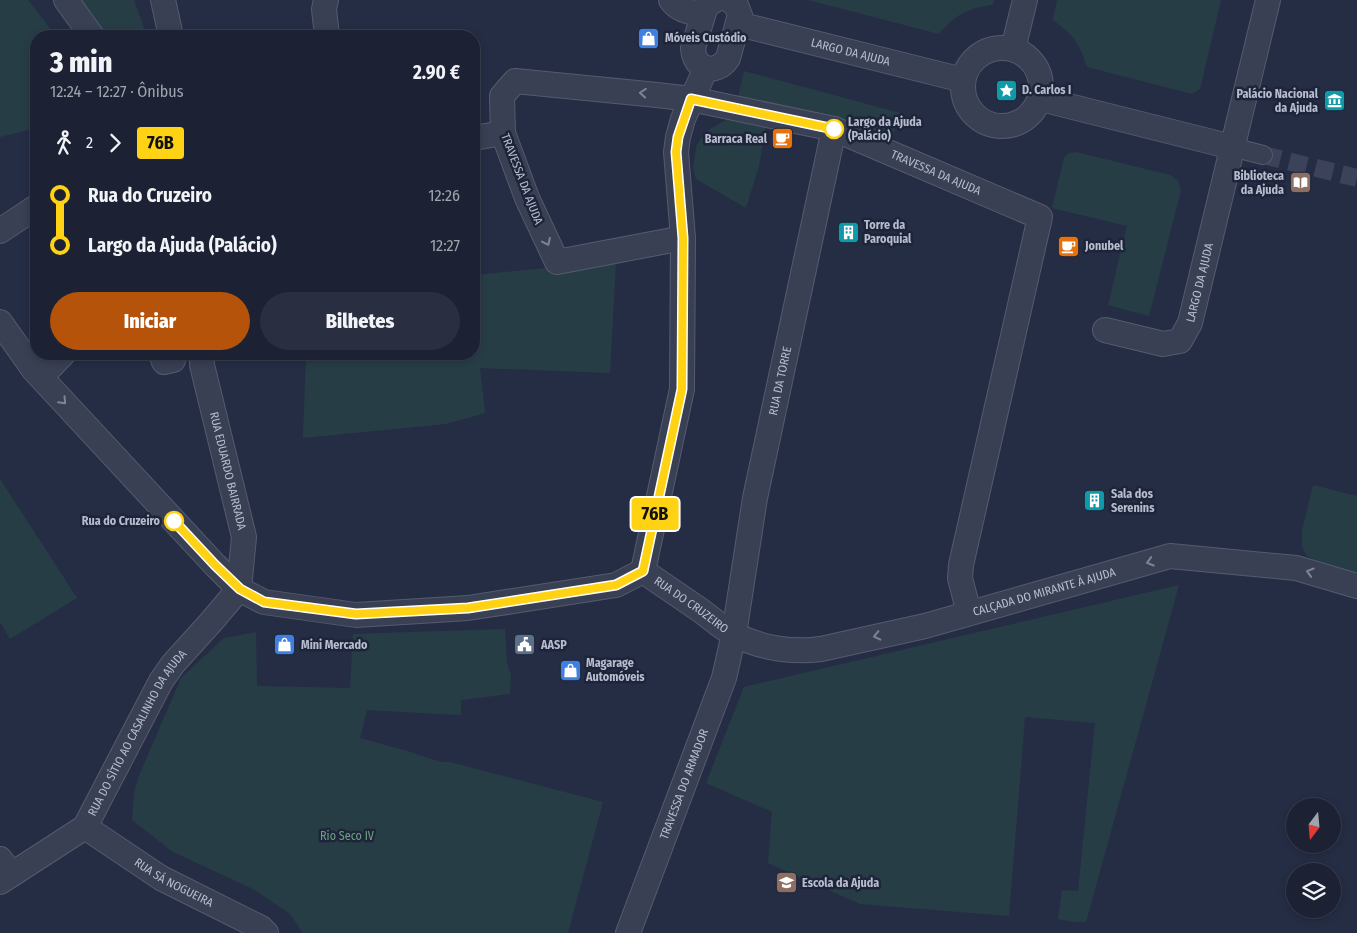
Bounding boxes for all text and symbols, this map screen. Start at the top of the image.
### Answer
shop icon: Móveis Custódio [637,26,661,50]
place label: Móveis Custódio [665,31,747,45]
street label: LARGO DA AJUDA [809,35,892,69]
text: 3 min [50,46,112,79]
text: 2.90 € [413,61,460,84]
place icon: D. Carlos I [994,78,1018,102]
text: 12:24 – 12:27 · Ônibus [50,82,184,101]
place label: D. Carlos I [1022,83,1071,97]
place label: Palácio Nacional da Ajuda [1236,87,1319,115]
one-way arrow [638,88,646,99]
museum icon: Palácio Nacional da Ajuda [1322,89,1346,113]
place label: Largo da Ajuda (Palácio) [848,115,922,143]
marker: Largo da Ajuda (Palácio) [824,119,844,139]
cafe icon: Barraca Real [771,127,795,151]
icon: walk [50,129,78,157]
icon: forward [101,129,129,157]
street label: TRAVESSA DA AJUDA [498,131,546,227]
text: 76B [147,132,174,154]
place label: Barraca Real [705,132,768,146]
text: 2 [86,133,93,152]
street label: TRAVESSA DA AJUDA [889,147,984,198]
place label: Biblioteca da Ajuda [1234,169,1284,197]
library icon: Biblioteca da Ajuda [1288,171,1312,195]
text: Rua do Cruzeiro [88,184,212,207]
text: 12:26 [428,186,460,205]
place label: Torre da Paroquial [864,218,912,246]
building icon: Torre da Paroquial [836,220,860,244]
text: Largo da Ajuda (Palácio) [88,234,277,257]
cafe icon: Jonubel [1057,234,1081,258]
text: 12:27 [430,236,460,255]
one-way arrow [541,237,552,246]
place label: Jonubel [1084,239,1124,253]
street label: LARGO DA AJUDA [1183,241,1216,324]
button: Iniciar [50,292,250,350]
button: Bilhetes [260,292,460,350]
street label: RUA DA TORRE [766,345,794,417]
one-way arrow [57,395,66,404]
street label: RUA EDUARDO BAIRRADA [207,411,249,532]
place label: Sala dos Serenins [1111,487,1155,515]
building icon: Sala dos Serenins [1083,489,1107,513]
line badge: 76B [626,498,684,530]
text: 76B [642,503,668,525]
marker: Rua do Cruzeiro [164,511,184,531]
place label: Rua do Cruzeiro [82,514,161,528]
one-way arrow [1145,556,1154,567]
street label: CALÇADA DO MIRANTE À AJUDA [971,565,1118,619]
one-way arrow [1307,567,1315,577]
street label: RUA DO CRUZEIRO [651,574,731,636]
one-way arrow [873,630,882,641]
shop icon: Mini Mercado [273,633,297,657]
public building icon: AASP [513,633,537,657]
place label: Mini Mercado [301,638,368,652]
place label: AASP [540,638,567,652]
street label: RUA DO SÍTIO AO CASALINHO DA AJUDA [85,646,190,818]
place label: Magarage Automóveis [585,656,645,684]
shop icon: Magarage Automóveis [558,658,582,682]
street label: TRAVESSA DO ARMADOR [657,727,711,841]
north arrow [1286,798,1341,852]
map controls [1286,798,1341,918]
park label: Rio Seco IV [320,829,375,843]
street label: RUA SÁ NOGUEIRA [132,855,216,910]
button: layers [1286,863,1341,918]
school or university icon: Escola da Ajuda [774,871,798,895]
place label: Escola da Ajuda [802,876,879,890]

